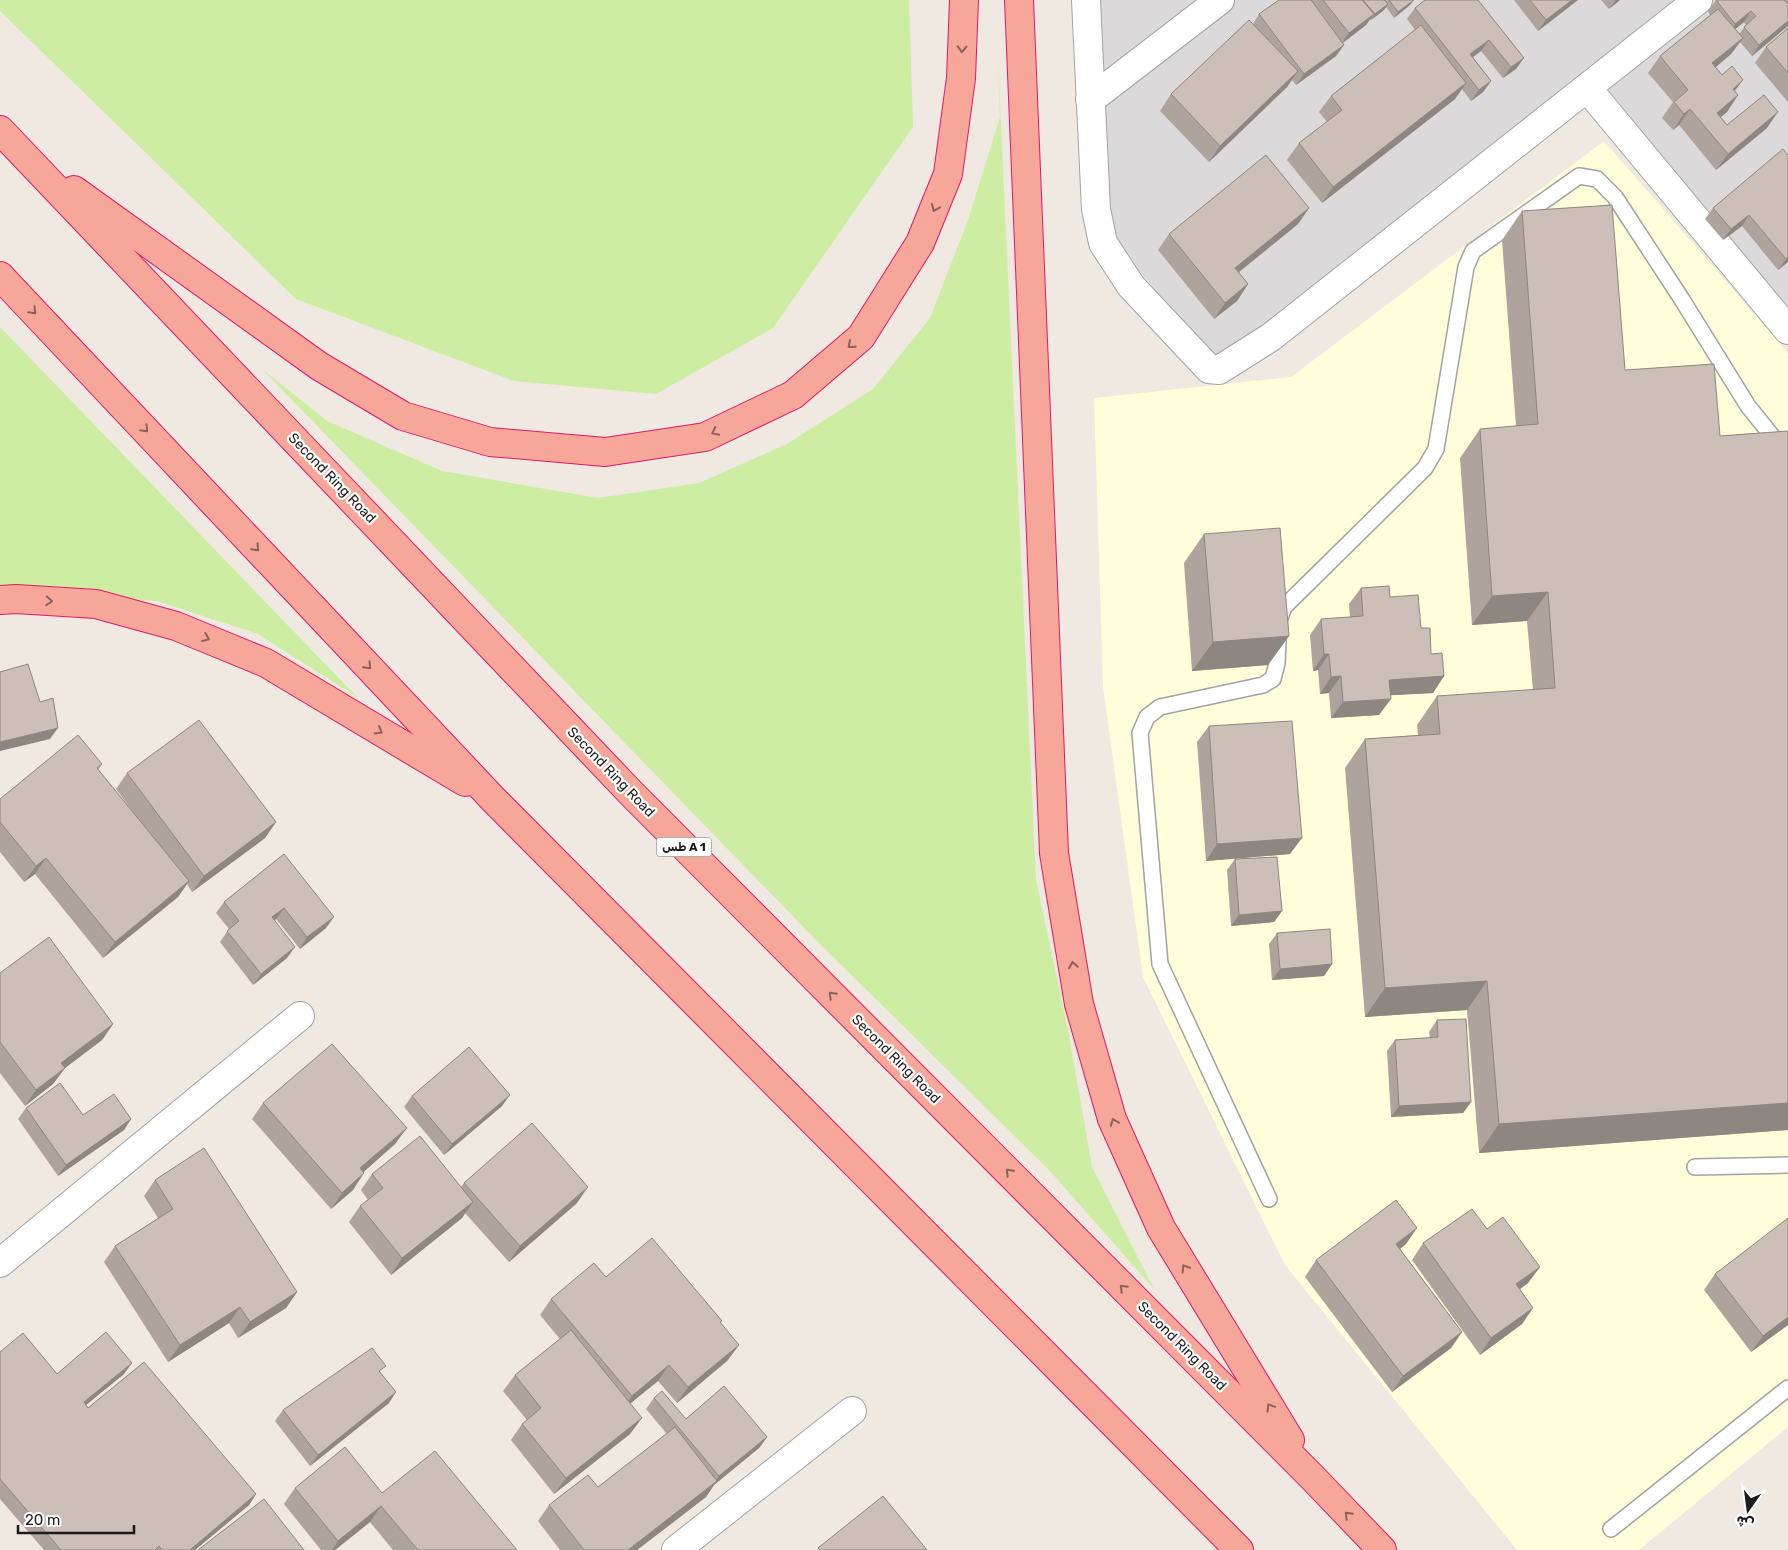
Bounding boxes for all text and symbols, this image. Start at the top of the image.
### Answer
one-way arrow [957,45,968,53]
one-way arrow [930,203,941,212]
one-way arrow [27,305,36,314]
one-way arrow [847,340,856,349]
one-way arrow [139,424,148,433]
one-way arrow [711,426,720,436]
street label: Second Ring Road [285,429,379,527]
one-way arrow [250,542,259,551]
one-way arrow [45,596,53,607]
one-way arrow [201,632,210,642]
one-way arrow [362,660,371,669]
street label: Second Ring Road [564,723,658,821]
one-way arrow [374,724,383,734]
road number: طس A 1 [656,838,712,856]
one-way arrow [1068,961,1078,969]
one-way arrow [829,992,838,1001]
street label: Second Ring Road [848,1011,944,1107]
one-way arrow [1110,1118,1120,1127]
one-way arrow [1005,1169,1014,1178]
one-way arrow [1182,1264,1191,1273]
one-way arrow [1120,1284,1129,1293]
street label: Second Ring Road [1134,1298,1230,1394]
one-way arrow [1266,1403,1276,1412]
north arrow [1723,1485,1773,1535]
scale bar [18,1502,134,1534]
text: 20 m [25,1511,60,1529]
one-way arrow [1345,1512,1354,1521]
text: ش [1734,1512,1756,1533]

